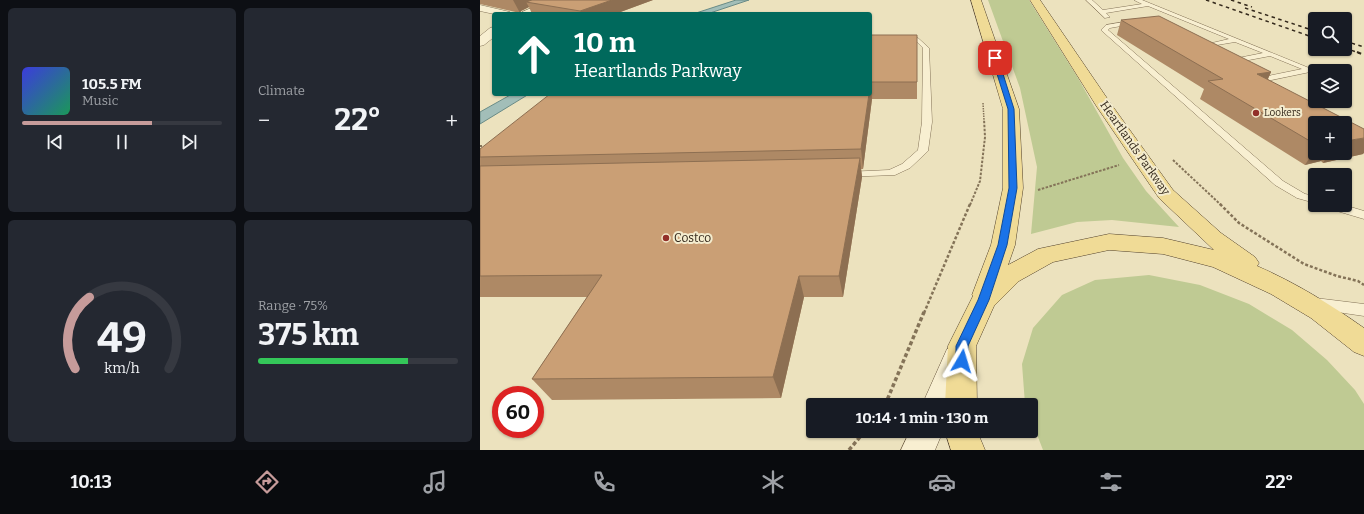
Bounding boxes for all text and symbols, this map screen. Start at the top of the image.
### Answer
map controls [1308,12,1352,212]
button: search [1308,12,1352,56]
text: 10 m [574,26,636,59]
icon: ahead [508,28,560,80]
pin [978,41,1012,75]
icon: arrive [984,47,1006,69]
text: Heartlands Parkway [574,60,742,82]
button: layers [1308,64,1352,108]
text: 105.5 FM [82,75,142,93]
text: Climate [258,83,305,98]
text: Music [82,93,118,108]
street label: Heartlands Parkway [1097,98,1173,198]
text: 22° [334,102,381,138]
text: − [258,107,270,134]
text: + [445,107,458,134]
place label: Lookers [1264,107,1301,119]
marker: Lookers [1251,108,1261,118]
button: + [1308,116,1352,160]
icon: previous [44,131,66,153]
icon: pause [111,131,133,153]
icon: next [178,131,200,153]
button: − [1308,168,1352,212]
place label: Costco [674,231,711,245]
marker: Costco [661,233,671,243]
text: Range · 75% [258,298,328,313]
text: 49 [97,313,147,363]
text: 375 km [258,317,359,353]
position arrow [941,340,983,382]
text: km/h [104,360,140,377]
speed limit sign: 60 [492,386,544,438]
text: 10:14 · 1 min · 130 m [856,409,988,427]
icon: directions [253,468,281,496]
icon: music [421,468,449,496]
icon: phone [590,468,618,496]
icon: climate [759,468,787,496]
icon: car [928,468,956,496]
icon: filters [1097,468,1125,496]
text: 10:13 [70,471,112,493]
text: 22° [1265,471,1294,493]

